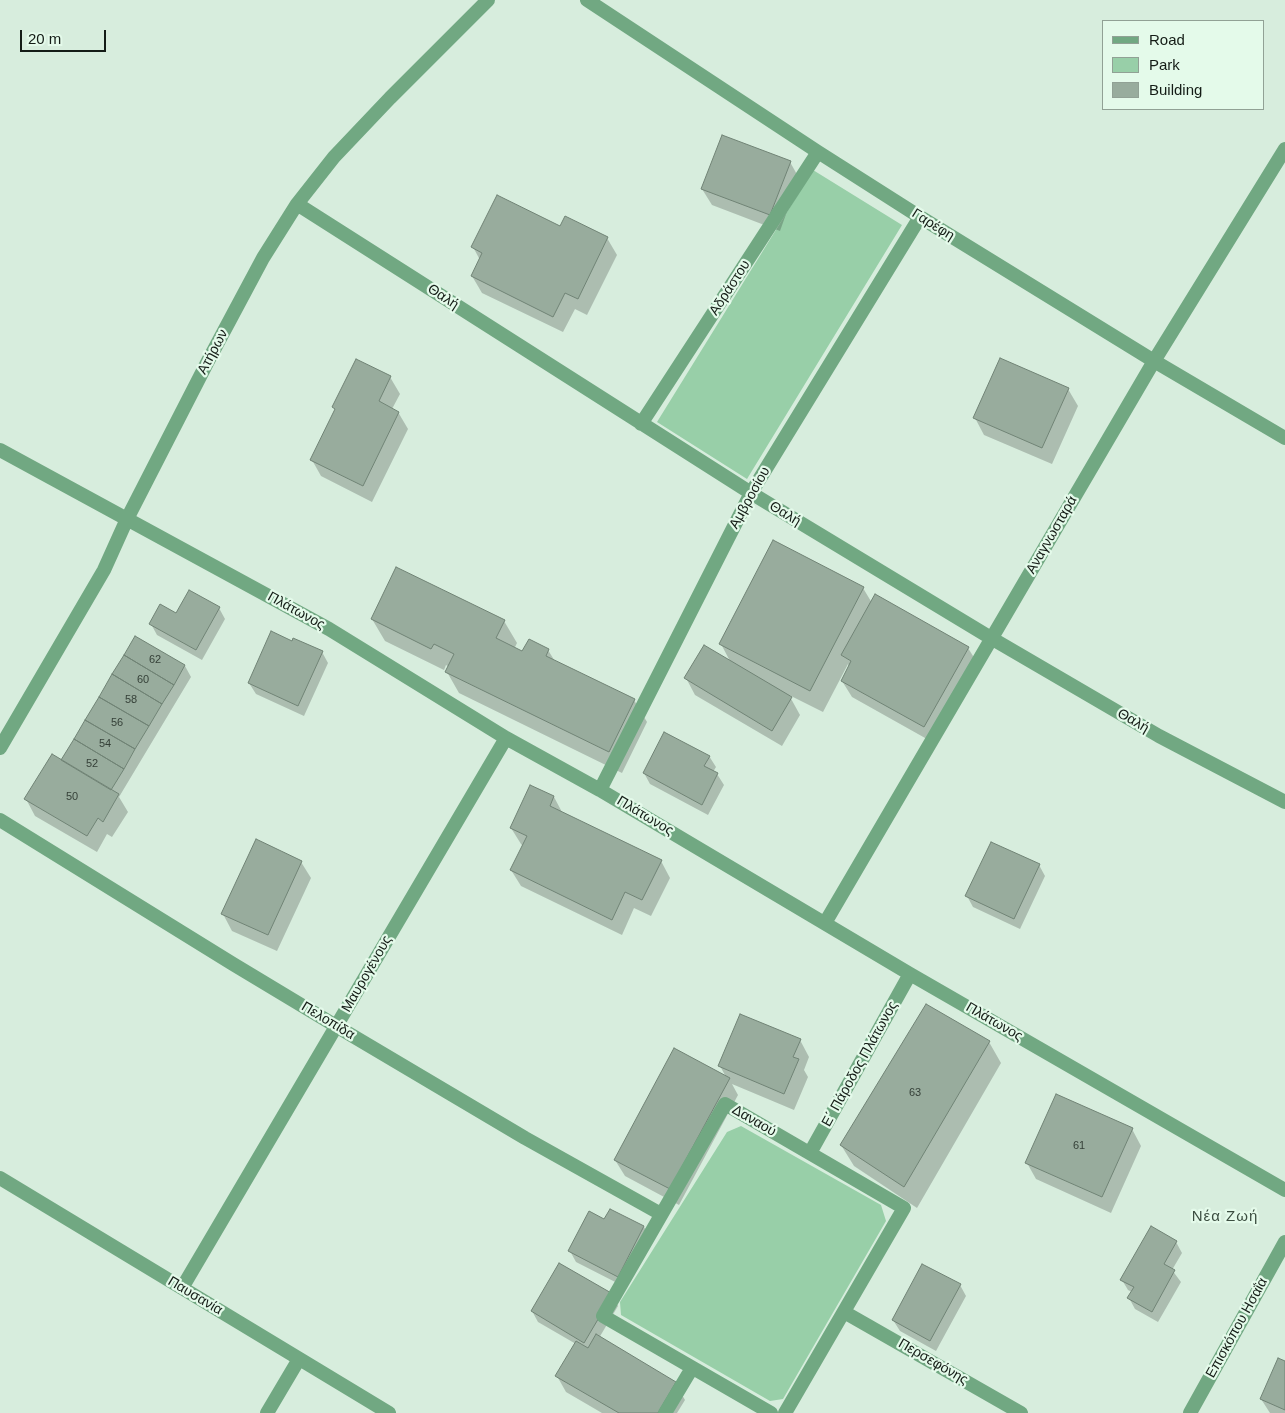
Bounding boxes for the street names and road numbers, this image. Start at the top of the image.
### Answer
street label: Γαρέφη [909,205,957,245]
street label: Αδράστου [706,257,754,319]
street label: Θαλή [424,281,462,313]
street label: Ατήρων [194,327,232,377]
street label: Αμβροσίου [726,464,774,532]
street label: Αναγνωσταρά [1023,493,1081,577]
street label: Θαλή [766,498,804,530]
street label: Πλάτωνος [264,588,328,634]
street label: Θαλή [1114,705,1152,737]
street label: Πλάτωνος [614,793,676,839]
street label: Μαυρογένους [338,933,396,1015]
street label: Ε΄ Πάροδος Πλάτωνος [819,998,901,1130]
street label: Πελοπίδα [298,999,358,1043]
street label: Πλάτωνος [963,999,1025,1045]
street label: Δαναού [729,1102,779,1140]
street label: Παυσανία [165,1273,225,1319]
street label: Επισκόπου Ησαΐα [1203,1275,1271,1381]
street label: Περσεφόνης [895,1335,971,1389]

